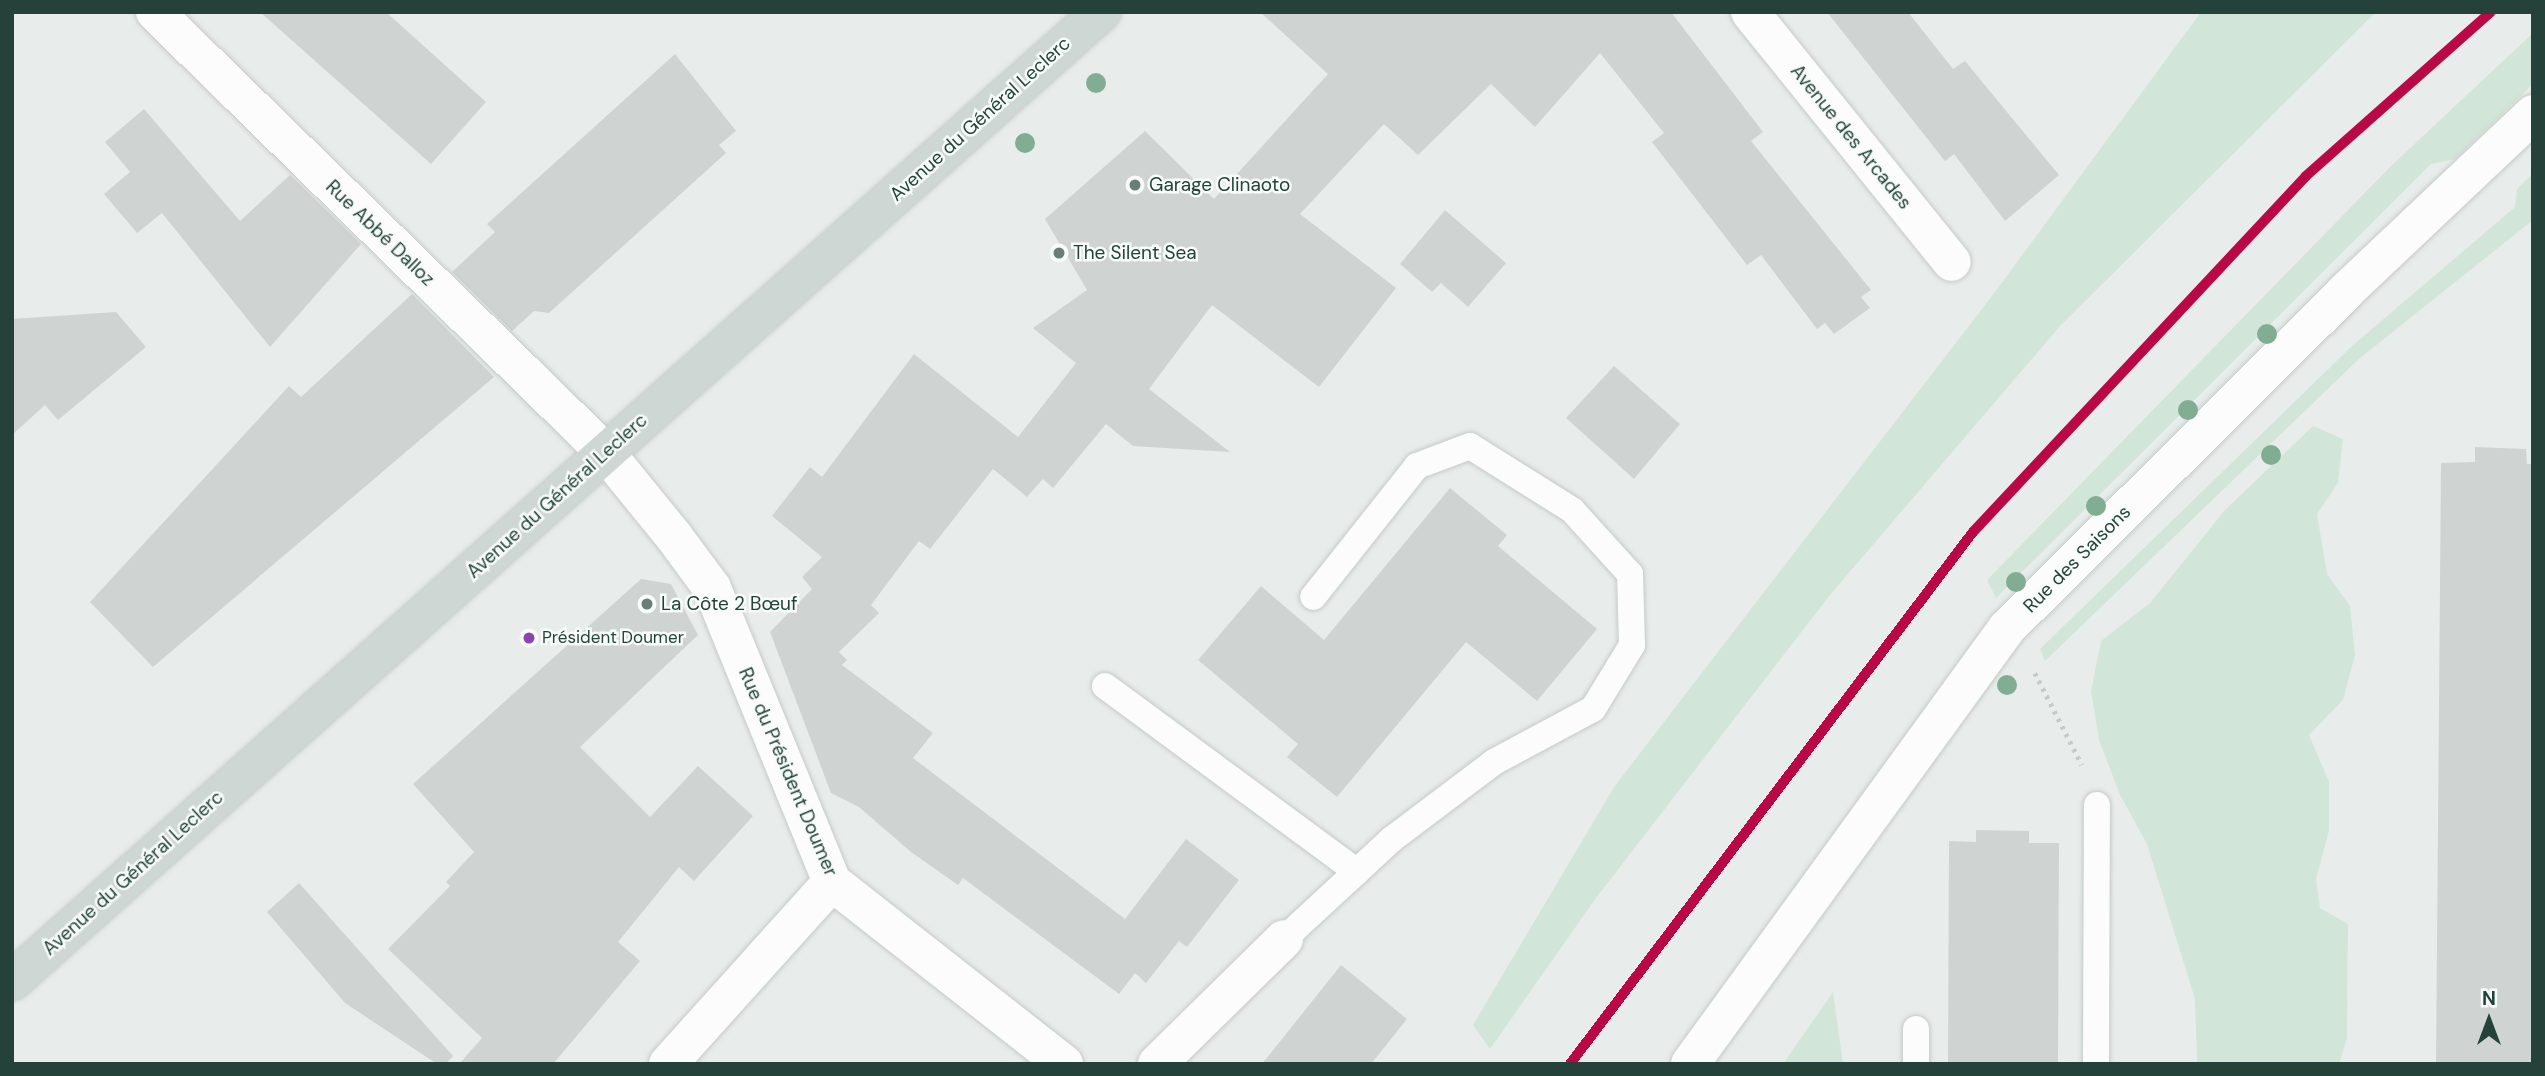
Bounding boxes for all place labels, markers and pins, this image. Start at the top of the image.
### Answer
place label: Garage Clinaoto [1149,174,1290,196]
marker: Garage Clinaoto [1127,177,1143,193]
place label: The Silent Sea [1073,242,1197,264]
marker: The Silent Sea [1051,245,1067,261]
place label: La Côte 2 Bœuf [661,593,797,615]
marker: La Côte 2 Bœuf [639,596,655,612]
place label: Président Doumer [542,628,684,648]
marker: Président Doumer [522,631,536,645]

